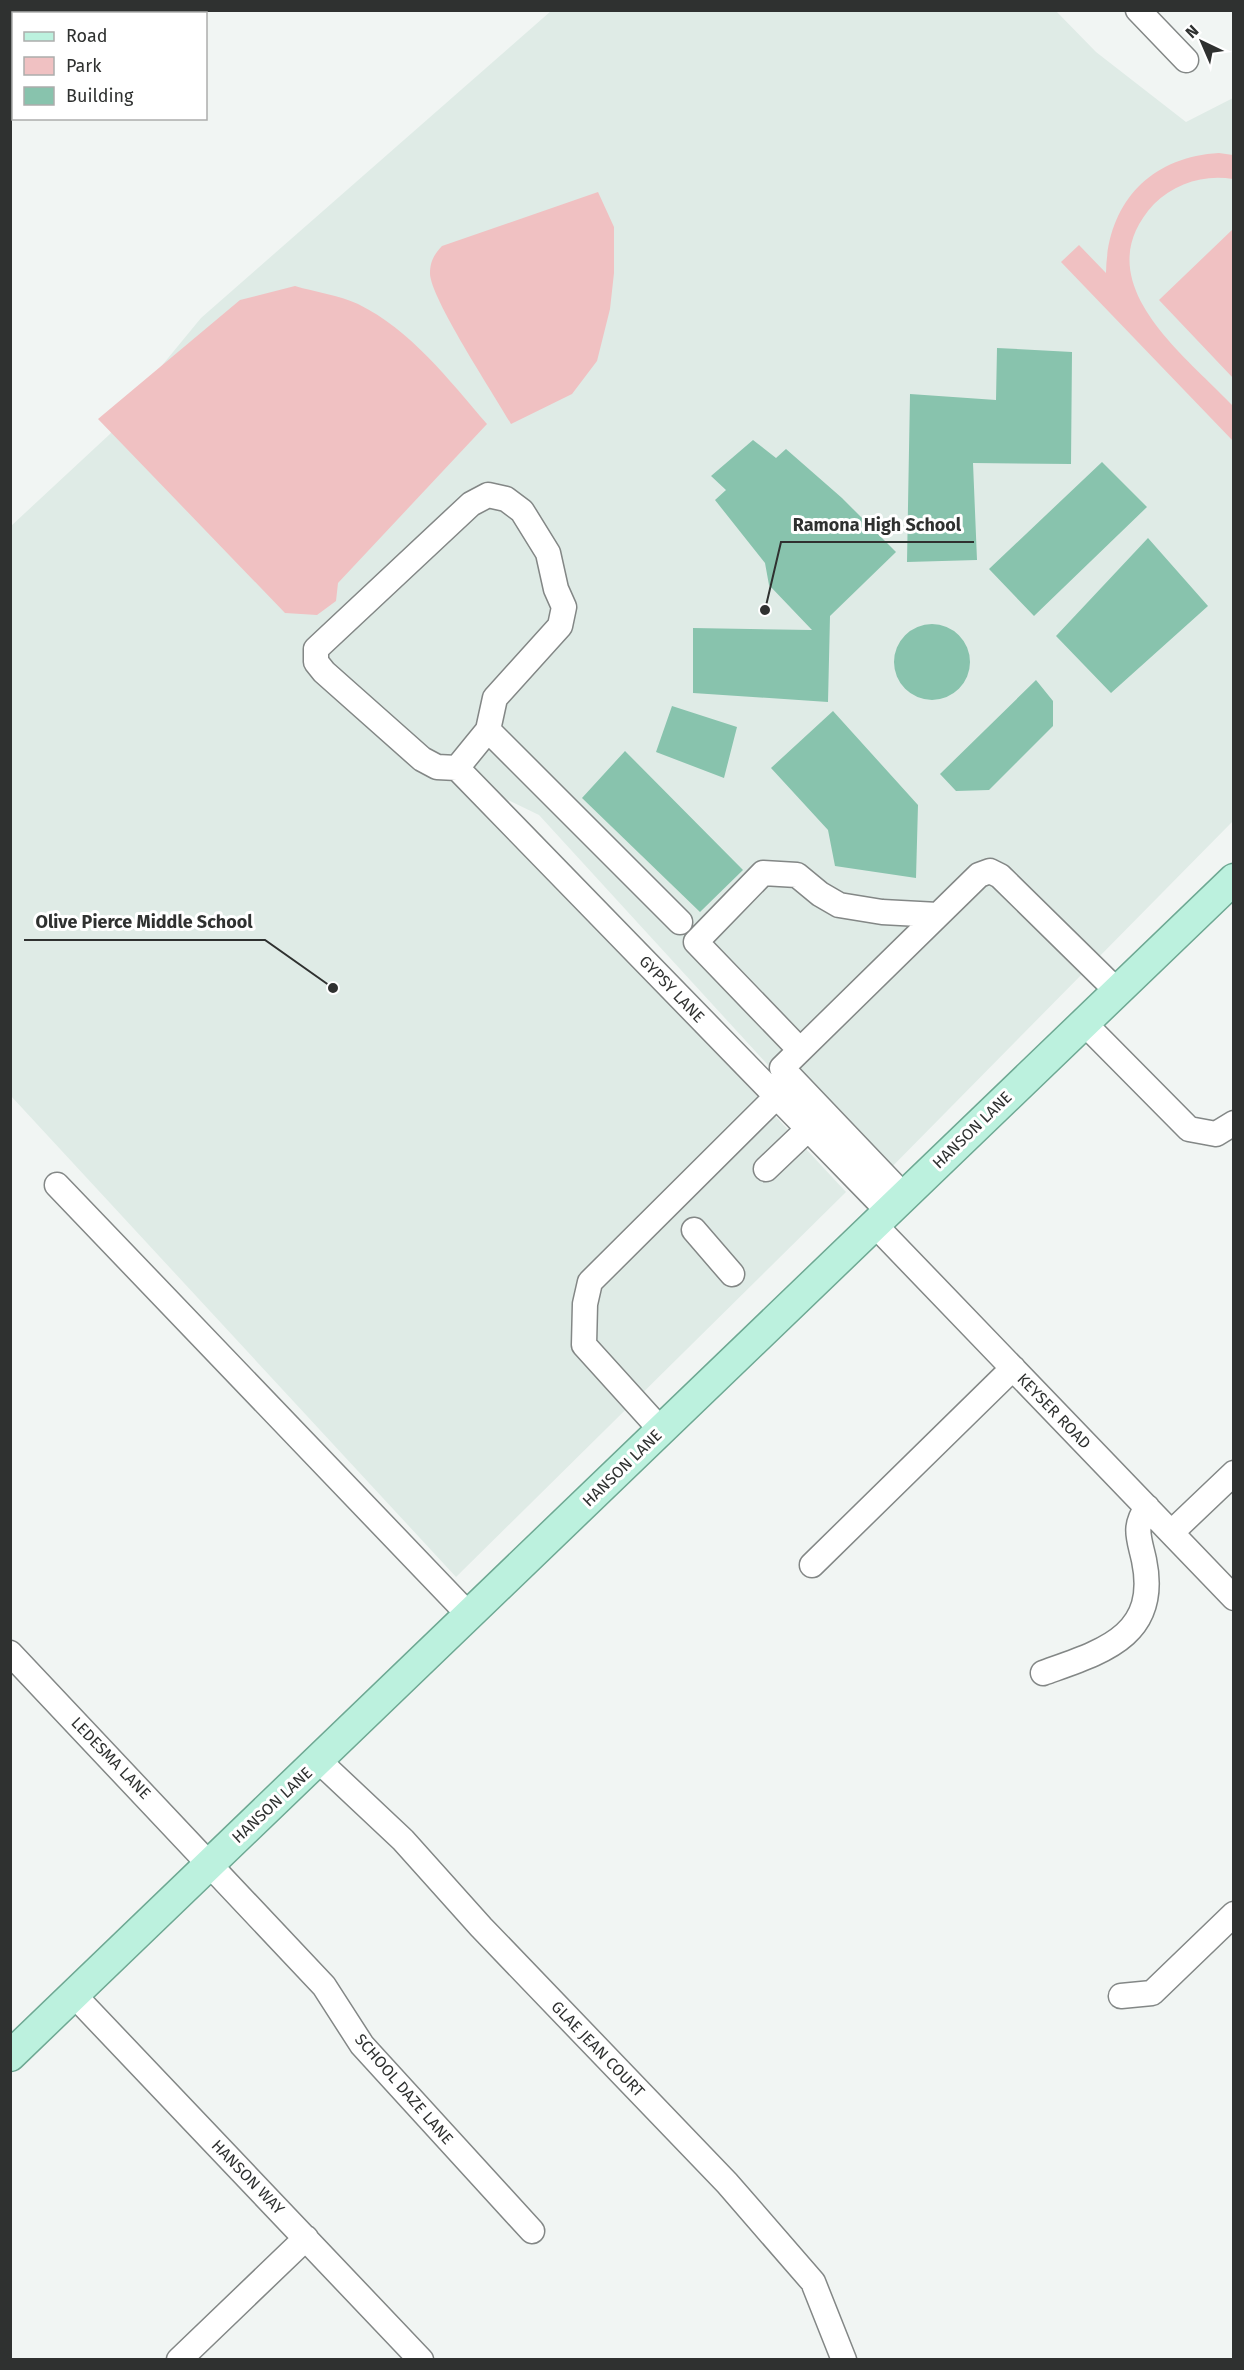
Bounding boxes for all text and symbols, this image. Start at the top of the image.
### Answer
legend [12,12,207,120]
north arrow [1172,12,1232,72]
text: N [1182,21,1202,42]
text: Road [66,25,108,47]
text: Park [66,55,102,77]
text: Building [66,85,134,107]
callout: Ramona High School [781,506,974,542]
text: Ramona High School [793,514,962,536]
callout: Olive Pierce Middle School [24,904,265,940]
text: Olive Pierce Middle School [35,911,253,933]
street label: GYPSY LANE [635,952,709,1026]
street label: HANSON LANE [929,1088,1015,1172]
street label: KEYSER ROAD [1013,1369,1095,1453]
street label: HANSON LANE [579,1426,665,1510]
street label: LEDESMA LANE [67,1713,155,1803]
street label: HANSON LANE [228,1763,316,1847]
street label: GLAE JEAN COURT [547,1997,649,2101]
street label: SCHOOL DAZE LANE [351,2030,457,2148]
street label: HANSON WAY [208,2136,288,2218]

